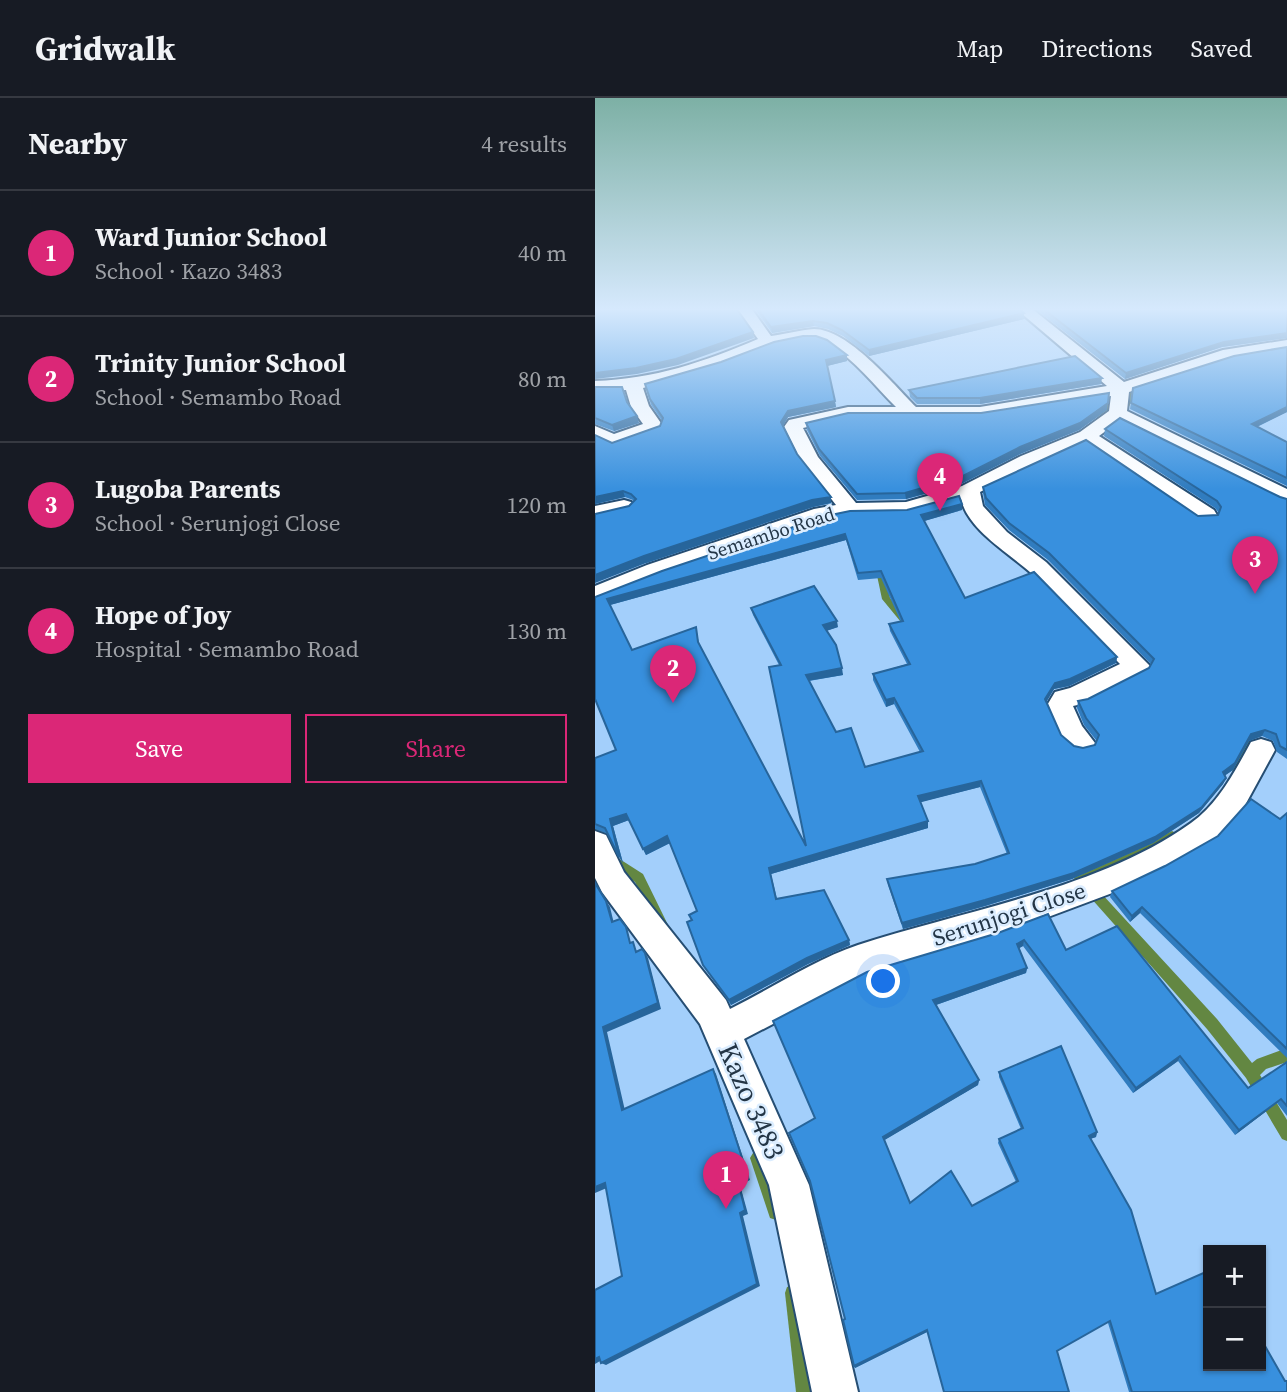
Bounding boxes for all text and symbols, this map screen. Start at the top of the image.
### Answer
text: Gridwalk [35,26,175,71]
text: Map [956,32,1003,65]
text: Directions [1041,32,1152,65]
text: Saved [1190,32,1252,65]
text: Nearby [28,123,127,164]
text: 4 results [481,128,567,160]
text: Ward Junior School [95,219,327,255]
text: 1 [45,237,57,269]
text: 40 m [518,237,567,269]
text: School · Kazo 3483 [95,255,282,287]
text: Trinity Junior School [95,345,346,381]
text: 2 [45,363,57,395]
text: 80 m [518,363,567,395]
text: School · Semambo Road [95,381,341,413]
pin: 4 [917,453,963,511]
text: Lugoba Parents [95,471,281,507]
text: 3 [45,489,57,521]
text: 120 m [506,489,567,521]
street label: Semambo Road [704,500,838,566]
text: School · Serunjogi Close [95,507,340,539]
pin: 3 [1232,536,1278,594]
text: Hope of Joy [95,597,231,633]
text: 4 [45,615,57,647]
text: 130 m [506,615,567,647]
text: Hospital · Semambo Road [95,633,359,665]
pin: 2 [650,645,696,703]
button: Save [28,714,291,783]
button: Share [305,714,567,783]
street label: Serunjogi Close [928,874,1090,954]
your location [866,964,900,998]
street label: Kazo 3483 [710,1037,794,1165]
pin: 1 [703,1151,749,1209]
map controls [1203,1245,1266,1371]
button: + [1203,1245,1266,1308]
button: − [1203,1308,1266,1371]

